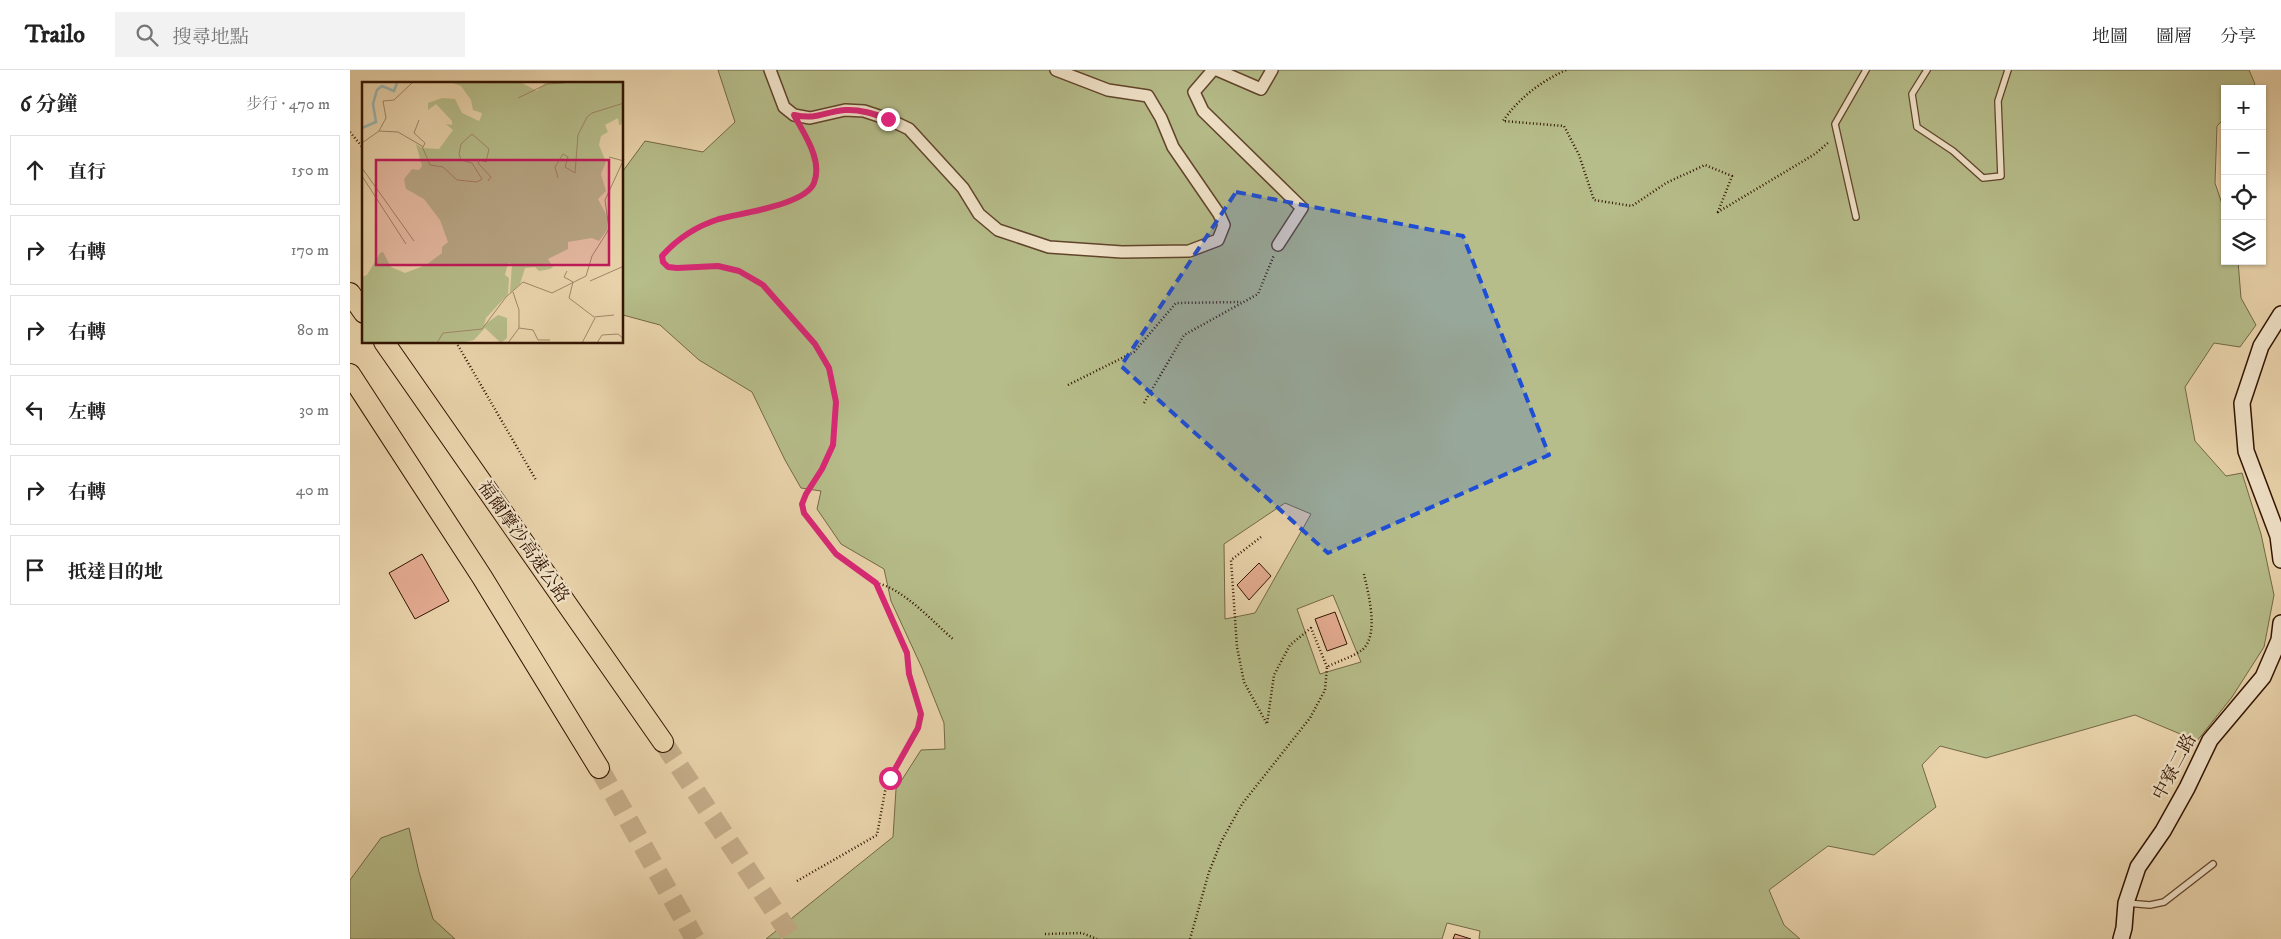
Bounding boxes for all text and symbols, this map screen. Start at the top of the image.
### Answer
search box [115,12,465,57]
text: Trailo [25,20,85,50]
icon: search [133,21,161,49]
text: 搜尋地點 [173,26,249,49]
text: 地圖 [2092,26,2128,48]
text: 圖層 [2156,26,2192,48]
text: 分享 [2220,26,2256,48]
inset map [362,82,624,344]
map controls [2221,85,2266,265]
button: + [2221,85,2266,130]
text: 6 分鐘 [20,92,77,118]
text: 步行 · 470 m [246,94,330,114]
route end [877,108,900,131]
button: − [2221,130,2266,175]
icon: ahead [21,156,49,184]
text: 150 m [291,160,329,180]
text: 直行 [68,161,106,184]
button: locate [2221,175,2266,220]
button: layers [2221,220,2266,265]
icon: right [21,236,49,264]
text: 170 m [291,240,329,260]
text: 右轉 [68,241,106,264]
icon: right [21,316,49,344]
text: 80 m [297,320,329,340]
text: 右轉 [68,321,106,344]
icon: left [21,396,49,424]
text: 30 m [299,400,329,420]
text: 左轉 [68,401,106,424]
icon: right [21,476,49,504]
street label: 福爾摩沙高速公路 [473,477,573,607]
text: 40 m [296,480,329,500]
text: 右轉 [68,481,106,504]
icon: arrive [21,556,49,584]
text: 抵達目的地 [68,561,163,584]
street label: 中寮二路 [2148,730,2202,804]
route start [879,767,902,790]

